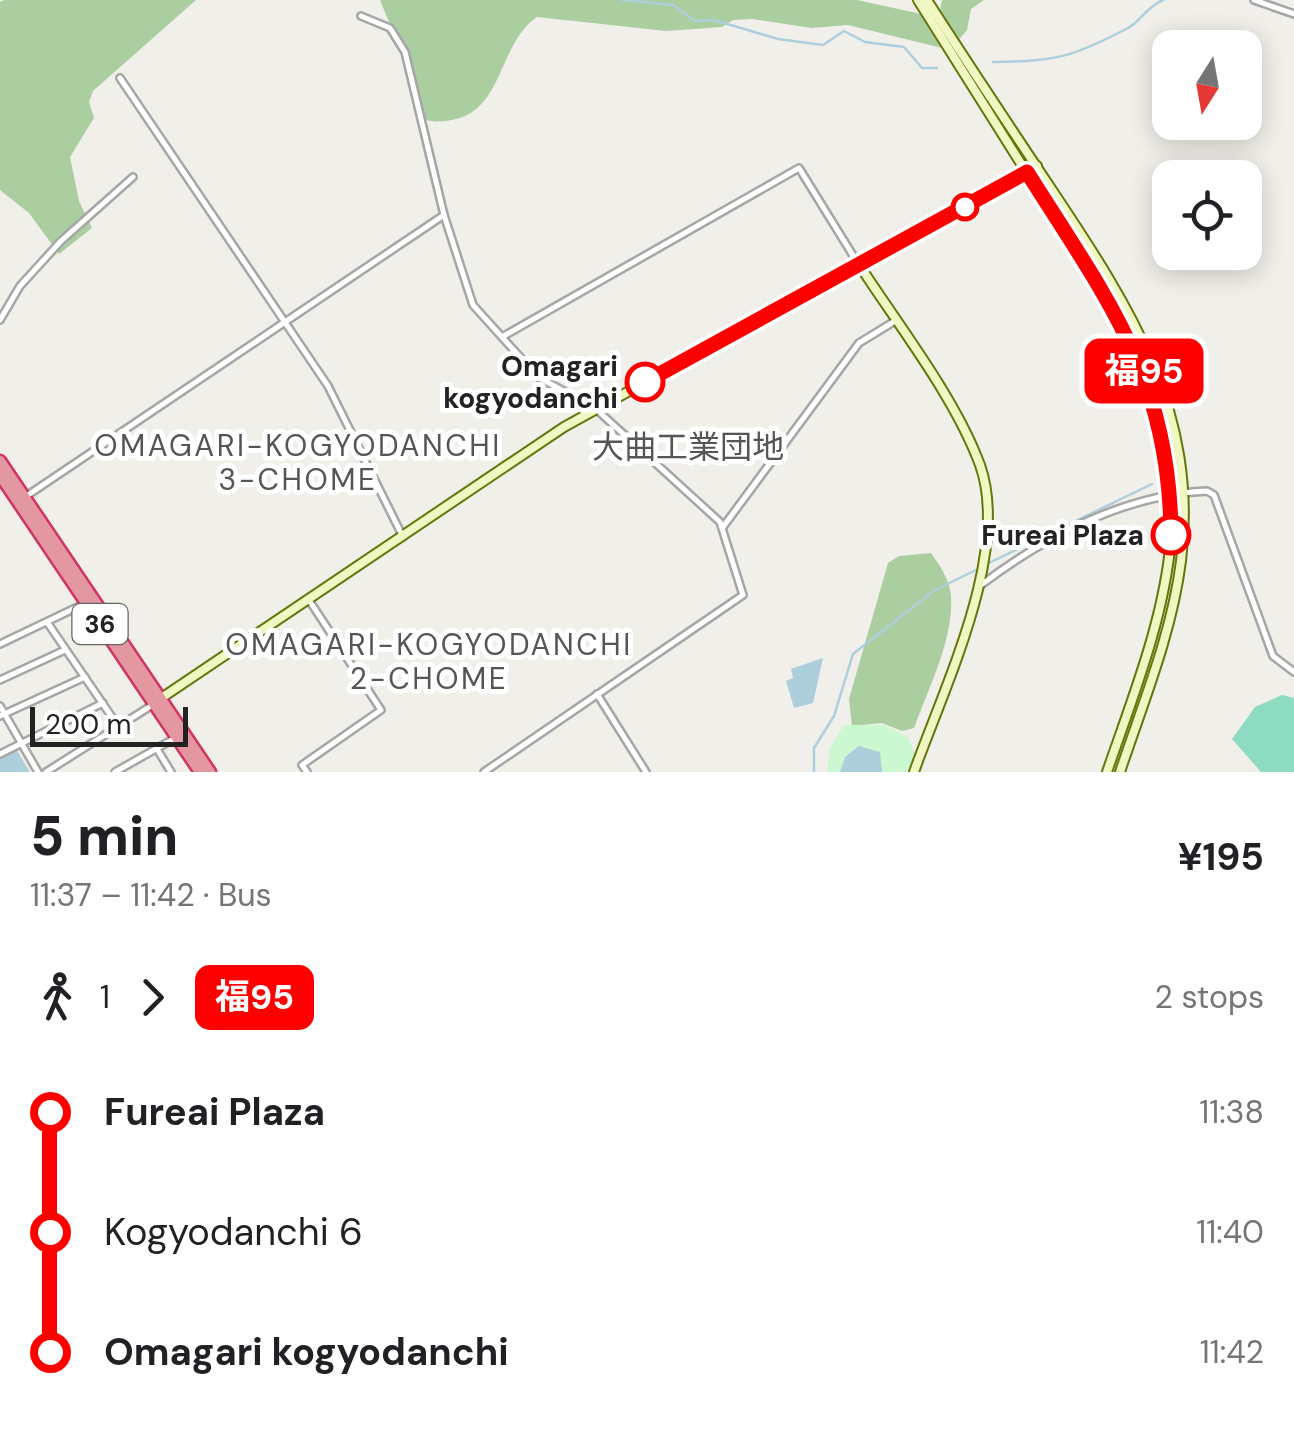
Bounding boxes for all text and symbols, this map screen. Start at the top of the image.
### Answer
north arrow [1152,30,1262,140]
map controls [1152,30,1262,270]
button: locate [1152,160,1262,270]
unlabelled marker [952,194,978,220]
line badge: 福95 [1086,338,1202,404]
place label: Omagari kogyodanchi [443,348,618,417]
text: 福95 [1105,348,1184,394]
marker: Omagari kogyodanchi [626,363,664,401]
district label: OMAGARI-KOGYODANCHI 3-CHOME [94,426,502,499]
district label: 大曲工業団地 [592,426,784,468]
marker: Fureai Plaza [1152,516,1190,554]
place label: Fureai Plaza [981,517,1144,554]
road number: 36 [72,604,128,644]
district label: OMAGARI-KOGYODANCHI 2-CHOME [225,625,633,698]
scale bar [30,702,188,746]
text: 200 m [45,706,132,743]
text: 5 min [30,800,178,872]
text: ¥195 [1178,832,1264,882]
text: 11:37 – 11:42 · Bus [30,874,272,916]
icon: walk [30,970,85,1025]
icon: forward [125,970,180,1025]
text: 福95 [215,974,294,1020]
text: 1 [100,976,110,1018]
text: 2 stops [1155,976,1264,1018]
text: Fureai Plaza [104,1087,325,1137]
text: 11:38 [1199,1091,1264,1133]
text: Kogyodanchi 6 [104,1207,363,1257]
text: 11:40 [1196,1211,1264,1253]
text: Omagari kogyodanchi [104,1327,509,1377]
text: 11:42 [1200,1331,1264,1373]

